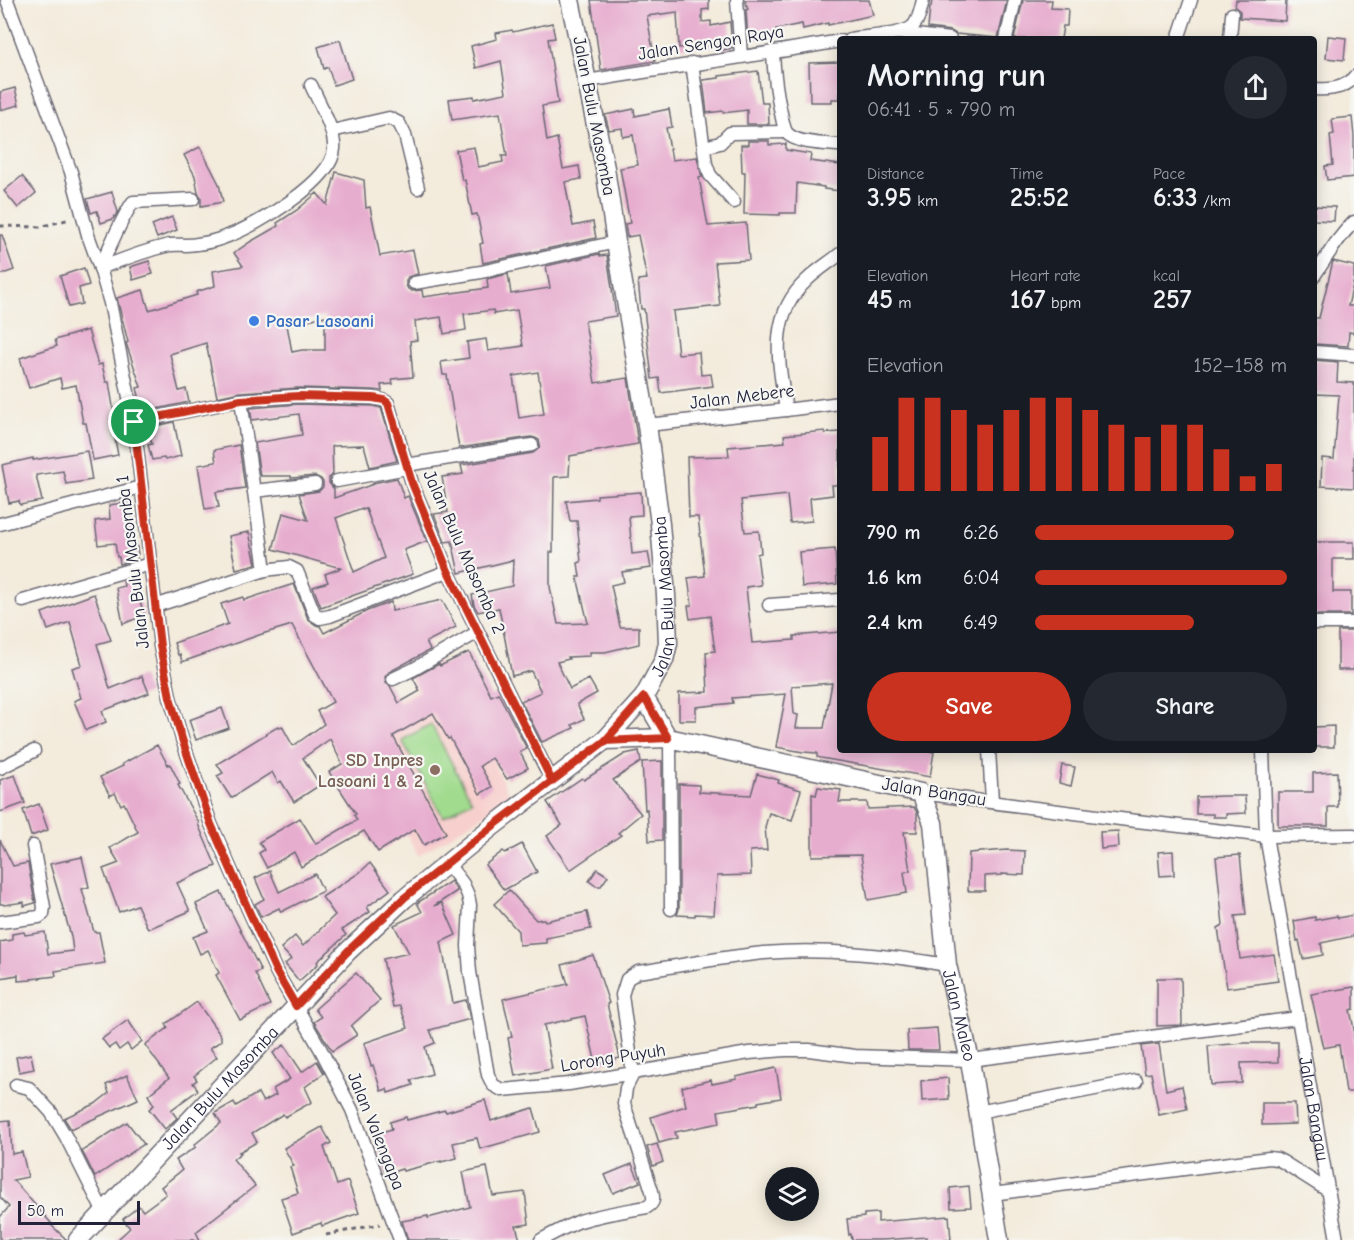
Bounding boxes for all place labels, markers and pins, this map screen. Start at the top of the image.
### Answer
place label: Pasar Lasoani [266,311,374,332]
marker: Pasar Lasoani [247,314,261,328]
pin [108,396,159,447]
place label: SD Inpres Lasoani 1 & 2 [318,750,423,792]
marker: SD Inpres Lasoani 1 & 2 [428,763,442,777]

